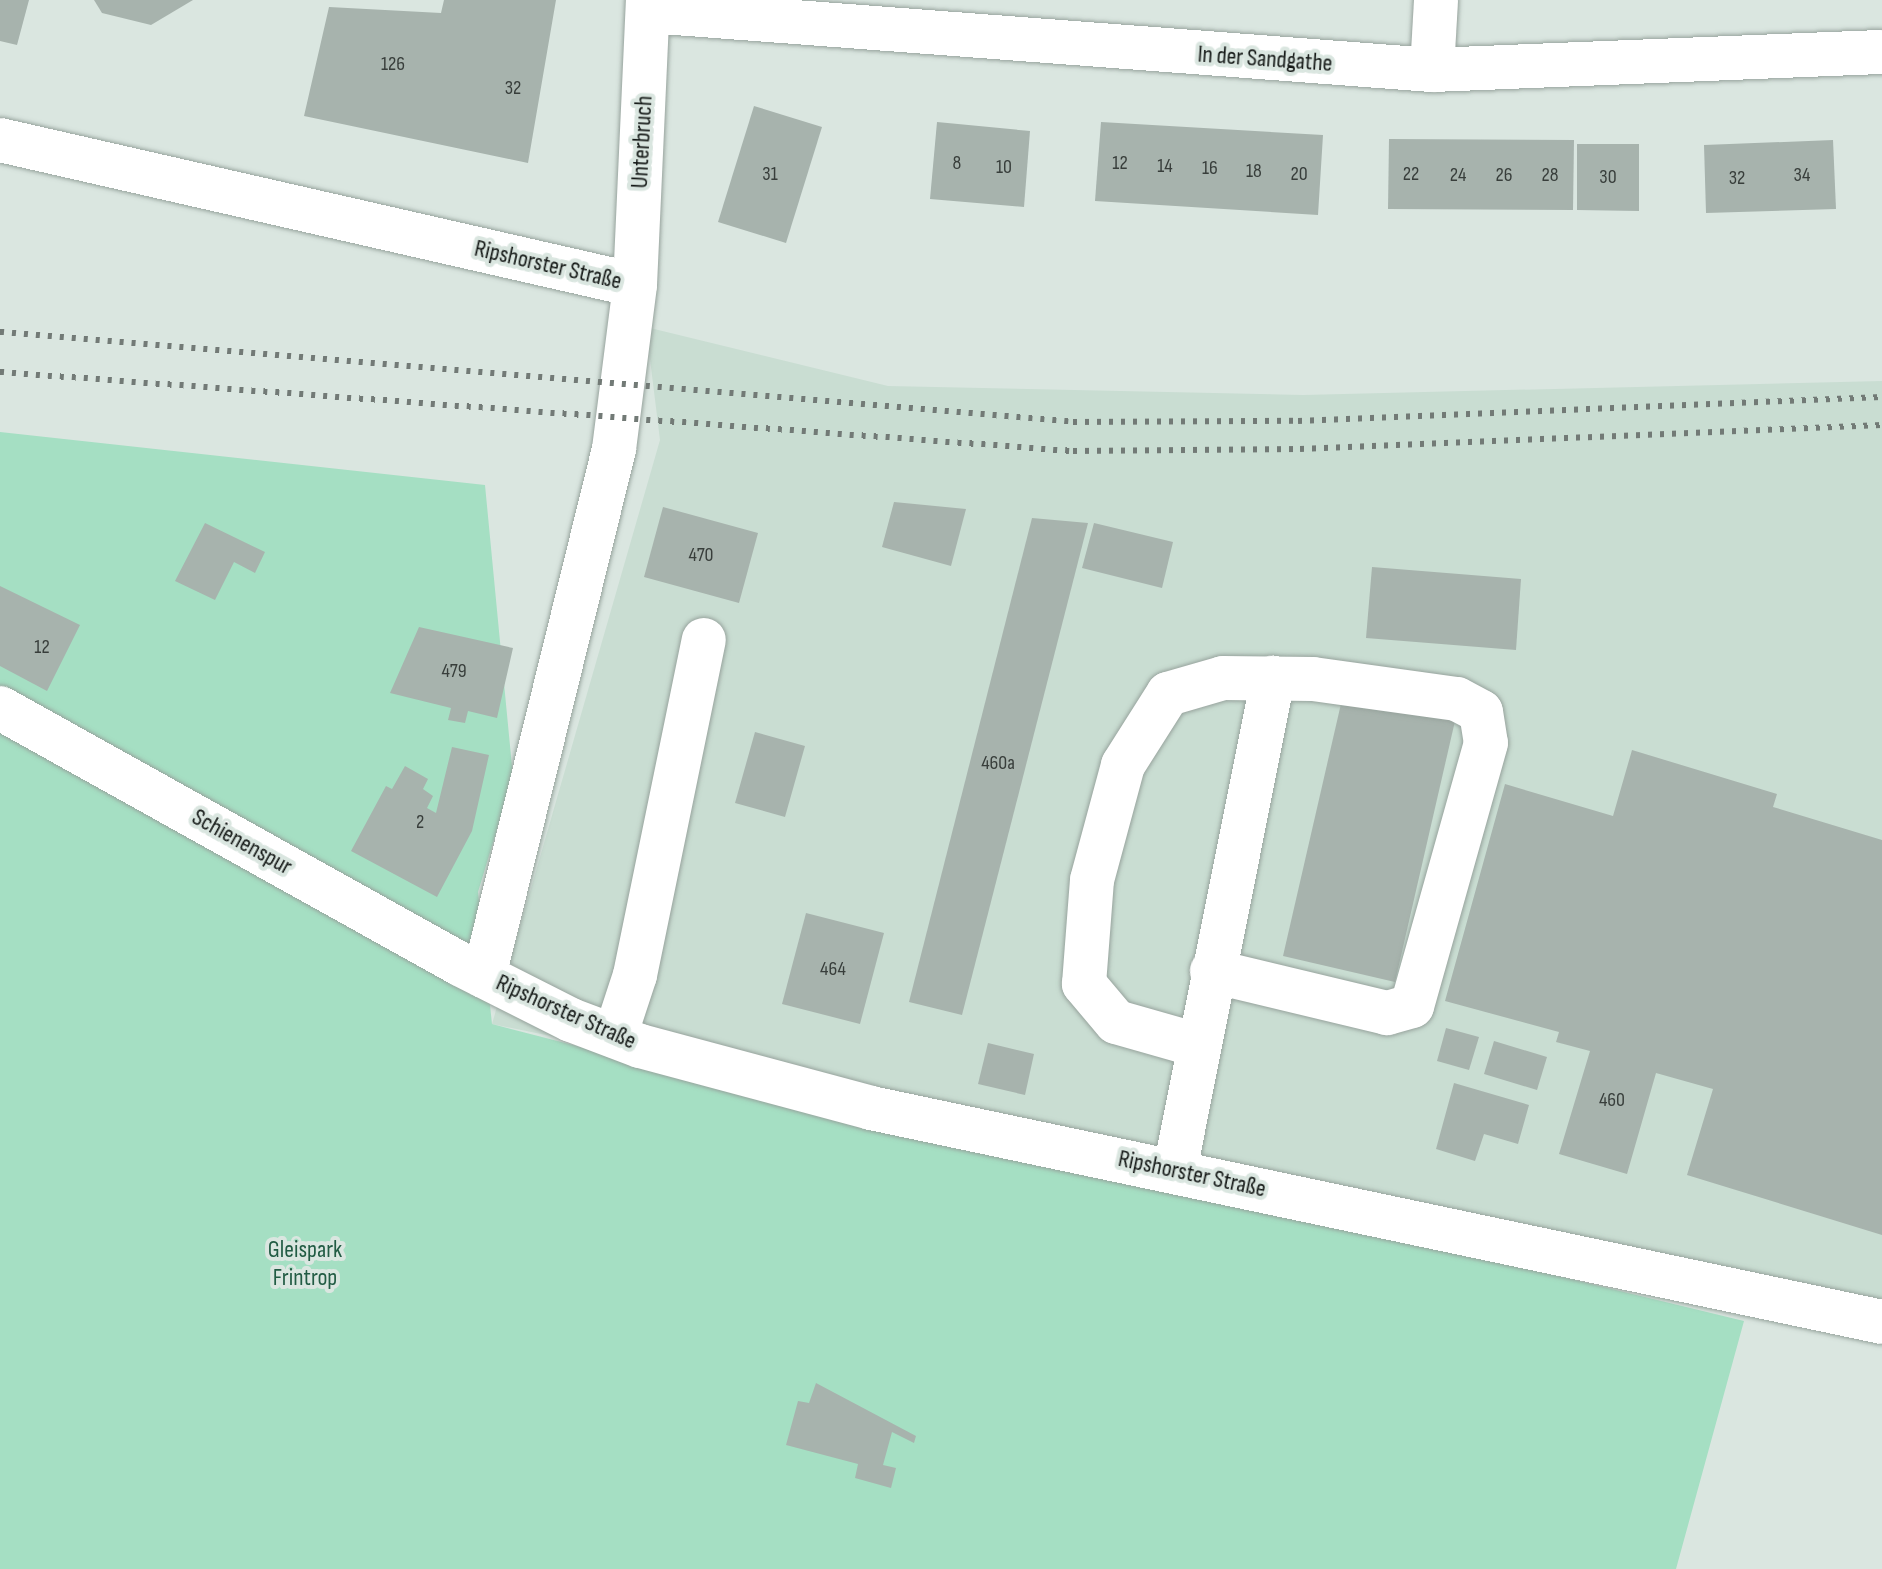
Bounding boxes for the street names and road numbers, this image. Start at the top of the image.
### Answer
street label: In der Sandgathe [1197,40,1333,78]
street label: Unterbruch [625,95,659,189]
street label: Ripshorster Straße [472,234,624,296]
street label: Schienenspur [187,803,297,881]
street label: Ripshorster Straße [492,968,640,1056]
street label: Ripshorster Straße [1116,1144,1268,1204]

